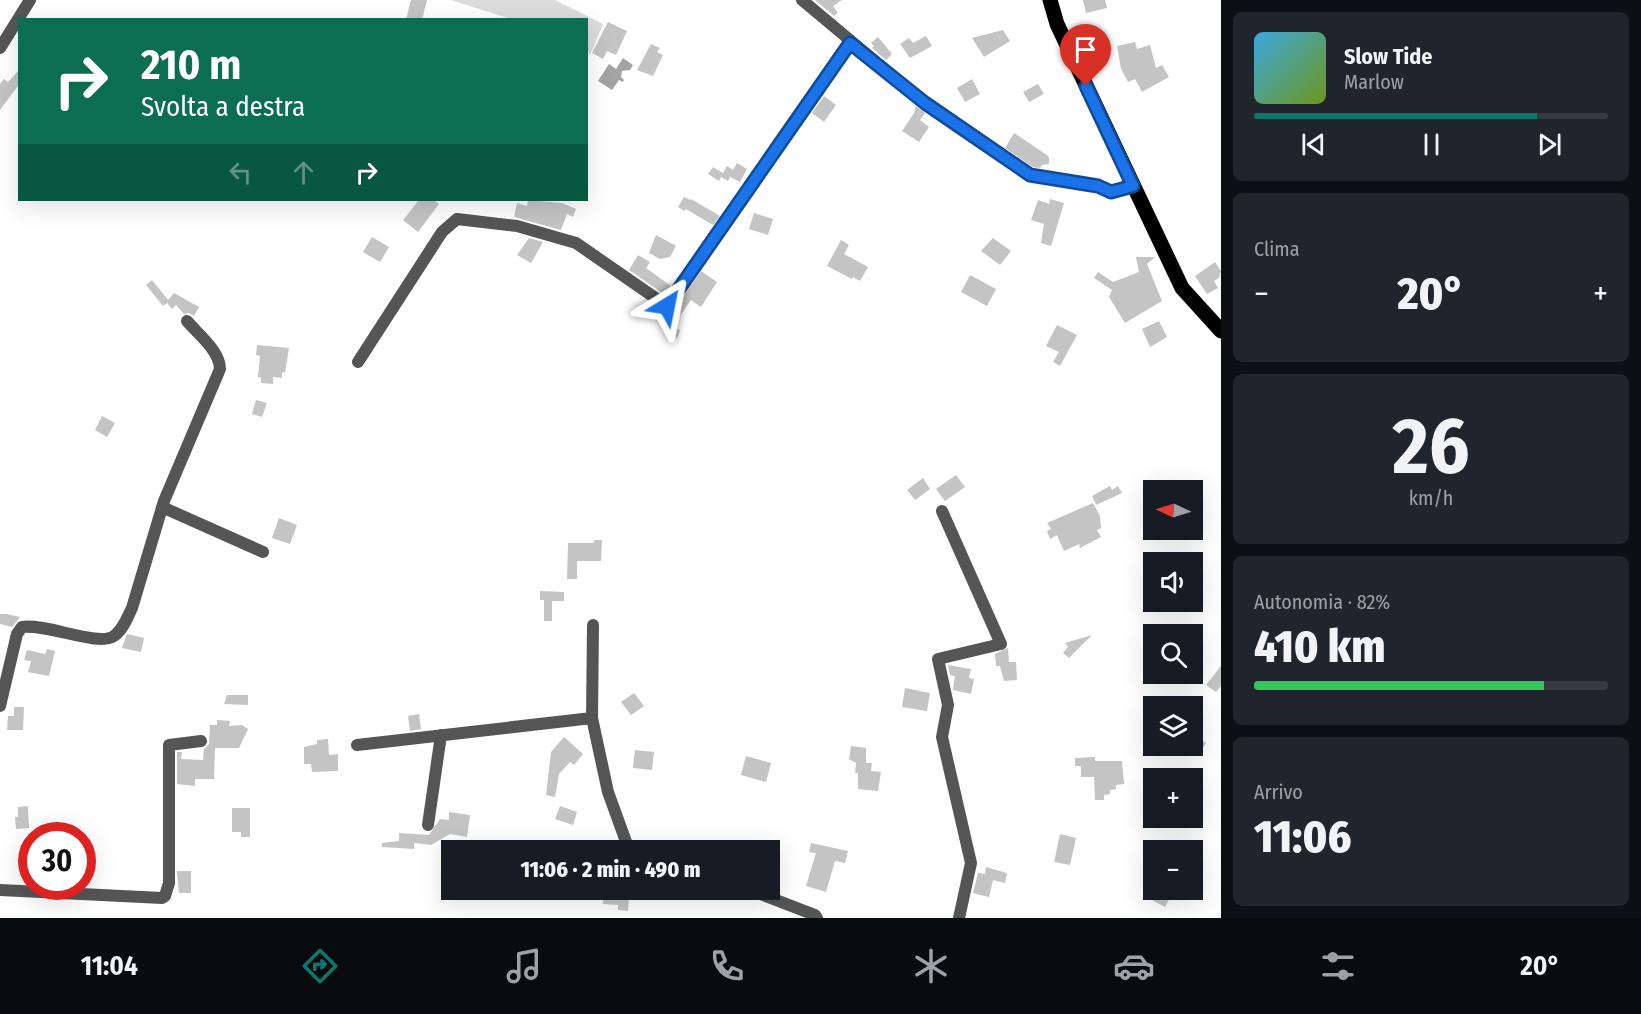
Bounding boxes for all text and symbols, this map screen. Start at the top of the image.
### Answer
pin [1060,24,1111,86]
icon: arrive [1069,33,1102,66]
text: 210 m [141,40,241,90]
icon: right [42,42,120,120]
text: Slow Tide [1344,43,1432,70]
text: Marlow [1344,70,1404,94]
text: Svolta a destra [141,91,305,123]
icon: previous [1297,128,1330,161]
icon: pause [1415,128,1448,161]
icon: next [1533,128,1566,161]
icon: left [224,156,257,189]
icon: ahead [287,156,320,189]
icon: right [350,156,383,189]
text: Clima [1254,237,1299,261]
text: 20° [1397,267,1464,321]
position arrow [635,274,699,338]
text: − [1254,274,1269,314]
text: + [1593,274,1608,314]
text: 26 [1393,400,1469,494]
north arrow [1143,480,1203,540]
map controls [1143,480,1203,900]
text: km/h [1409,486,1453,510]
button: sound [1143,552,1203,612]
text: Autonomia · 82% [1254,590,1390,614]
text: 410 km [1254,620,1386,674]
button: search [1143,624,1203,684]
button: layers [1143,696,1203,756]
button: + [1143,768,1203,828]
text: Arrivo [1254,780,1303,804]
text: 11:06 [1254,810,1351,864]
speed limit sign: 30 [18,822,96,900]
button: − [1143,840,1203,900]
text: 11:06 · 2 min · 490 m [520,856,701,883]
icon: directions [299,945,341,987]
icon: music [503,945,545,987]
icon: phone [706,945,748,987]
icon: climate [910,945,952,987]
icon: car [1113,945,1155,987]
icon: filters [1317,945,1359,987]
text: 11:04 [81,950,138,982]
text: 20° [1520,950,1560,982]

